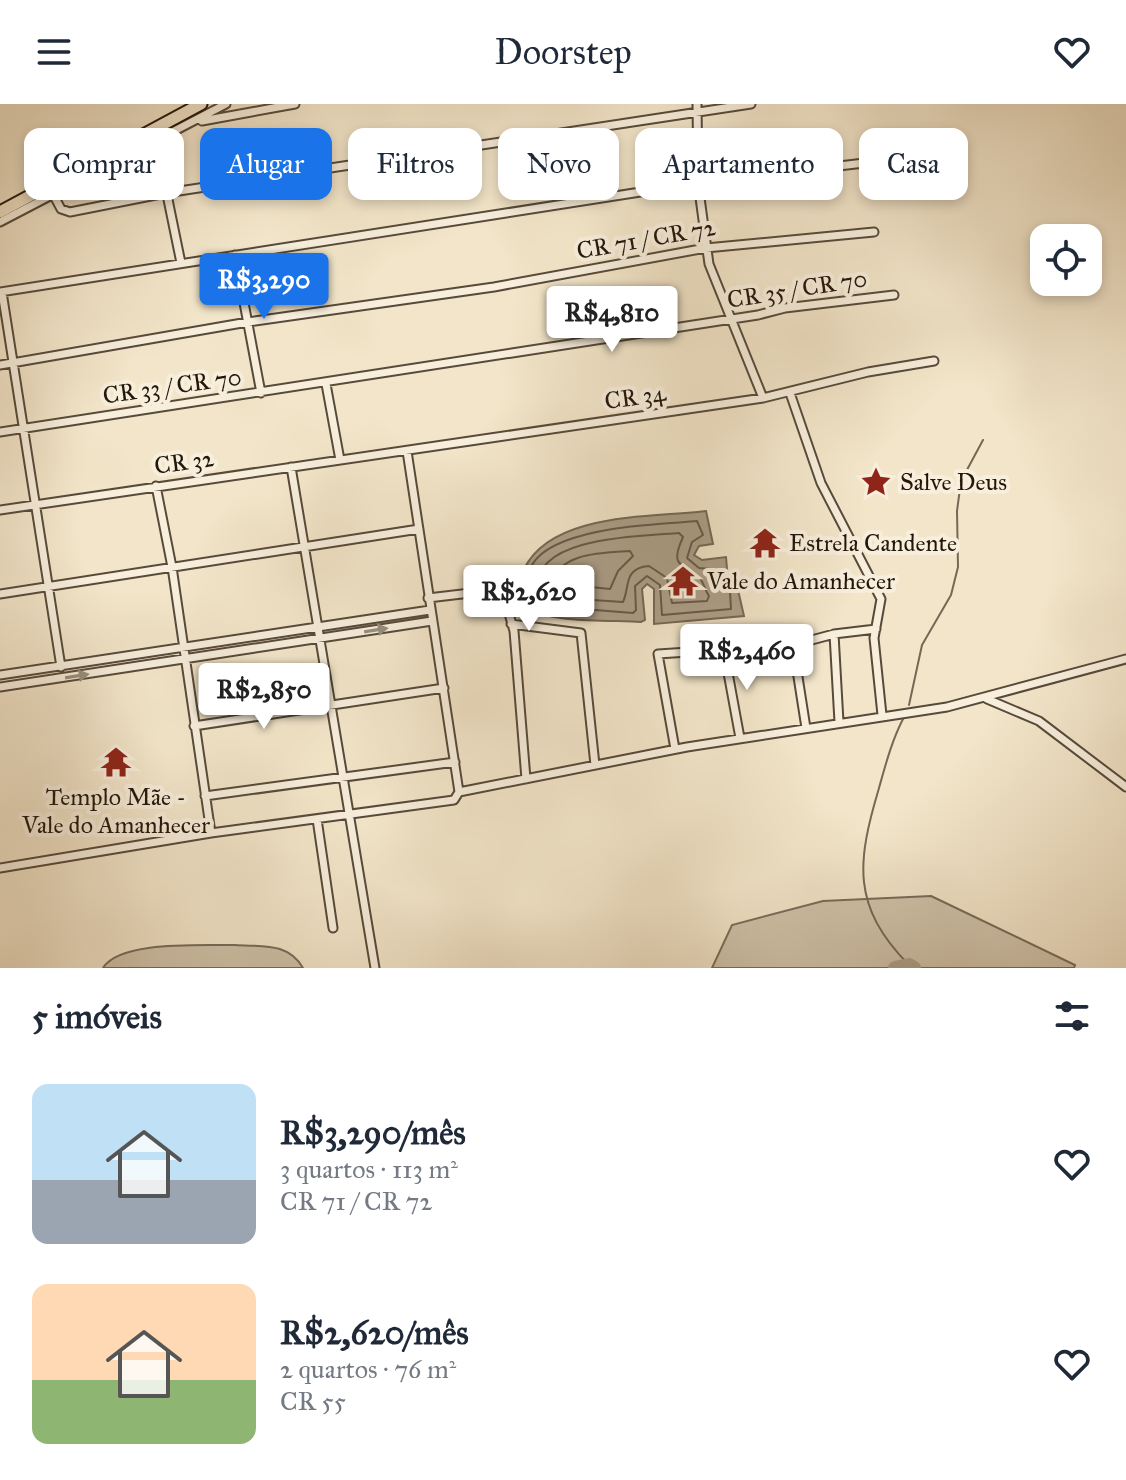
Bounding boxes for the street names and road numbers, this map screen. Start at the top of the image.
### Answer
street label: CR 71 / CR 72 [574,212,718,266]
street label: CR 35 / CR 70 [725,263,869,315]
street label: CR 33 / CR 70 [101,361,243,411]
street label: CR 34 [603,378,668,416]
street label: CR 32 [152,443,216,481]

